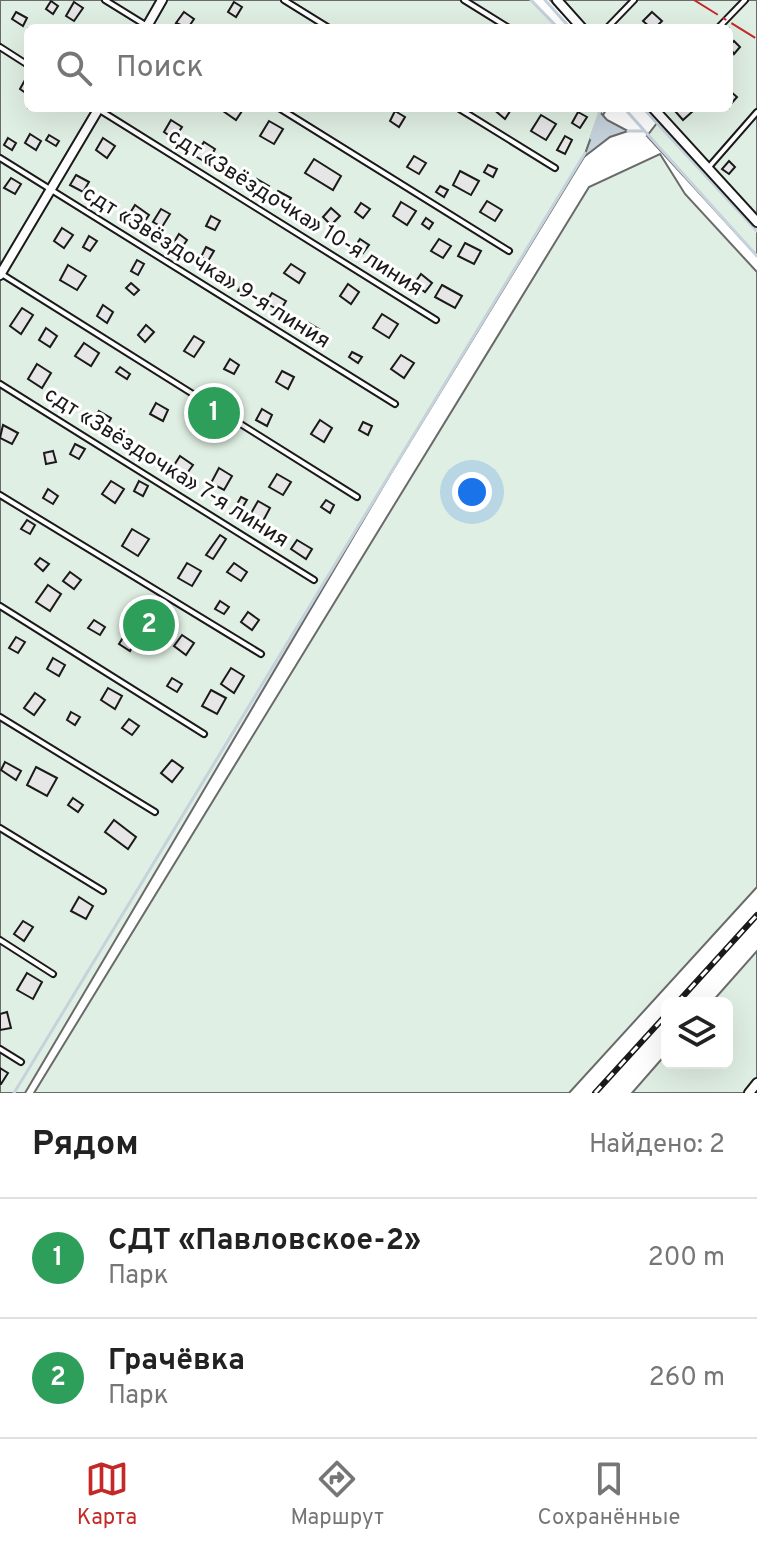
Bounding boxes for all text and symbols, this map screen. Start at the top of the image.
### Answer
search box [24,24,733,112]
icon: search [52,46,96,90]
text: Поиск [116,50,204,87]
street label: сдт «Звёздочка» 10-я линия [162,123,428,303]
street label: сдт «Звёздочка» 9-я линия [77,181,335,355]
street label: сдт «Звёздочка» 7-я линия [39,382,293,554]
pin: 1 [188,383,240,443]
your location [452,472,492,512]
pin: 2 [123,595,175,655]
map controls [661,997,733,1069]
button: layers [661,997,733,1069]
text: Рядом [32,1124,139,1167]
text: Найдено: 2 [589,1129,725,1162]
text: СДТ «Павловское-2» [108,1223,421,1260]
text: 1 [53,1242,63,1275]
text: 200 m [648,1242,725,1275]
text: Парк [108,1260,169,1293]
text: Грачёвка [108,1343,245,1380]
text: 2 [50,1362,66,1395]
text: 260 m [649,1362,725,1395]
text: Парк [108,1380,169,1413]
tab: Карта [77,1457,137,1532]
tab: Маршрут [290,1457,384,1532]
tab: Сохранённые [538,1457,680,1532]

